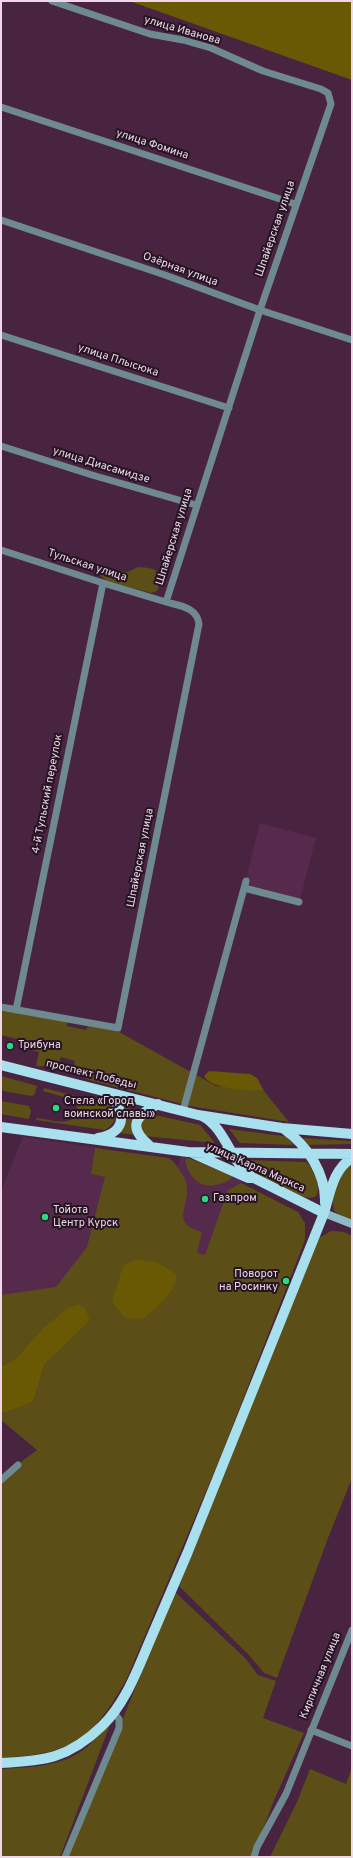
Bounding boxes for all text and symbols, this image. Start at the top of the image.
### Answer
street label: улица Иванова [142,14,222,48]
street label: улица Фомина [114,127,190,163]
street label: Шпайерская улица [253,179,299,279]
street label: Озёрная улица [141,250,219,290]
street label: улица Плысюка [76,342,160,380]
street label: улица Диасамидзе [51,445,151,487]
street label: Шпайерская улица [154,487,196,587]
street label: Тульская улица [46,547,128,585]
street label: 4-й Тульский переулок [30,733,66,855]
street label: Шпайерская улица [125,807,157,909]
place label: Трибуна [18,1039,61,1053]
marker: Трибуна [5,1041,15,1051]
street label: проспект Победы [44,1057,138,1093]
place label: Стела «Город воинской славы» [64,1095,155,1121]
marker: Стела «Город воинской славы» [51,1103,61,1113]
street label: улица Карла Маркса [203,1140,307,1196]
place label: Газпром [213,1192,257,1206]
marker: Газпром [200,1194,210,1204]
place label: Тойота Центр Курск [53,1204,118,1230]
marker: Тойота Центр Курск [40,1212,50,1222]
place label: Поворот на Росинку [219,1268,278,1294]
marker: Поворот на Росинку [281,1276,291,1286]
street label: Кирпичная улица [298,1631,344,1721]

